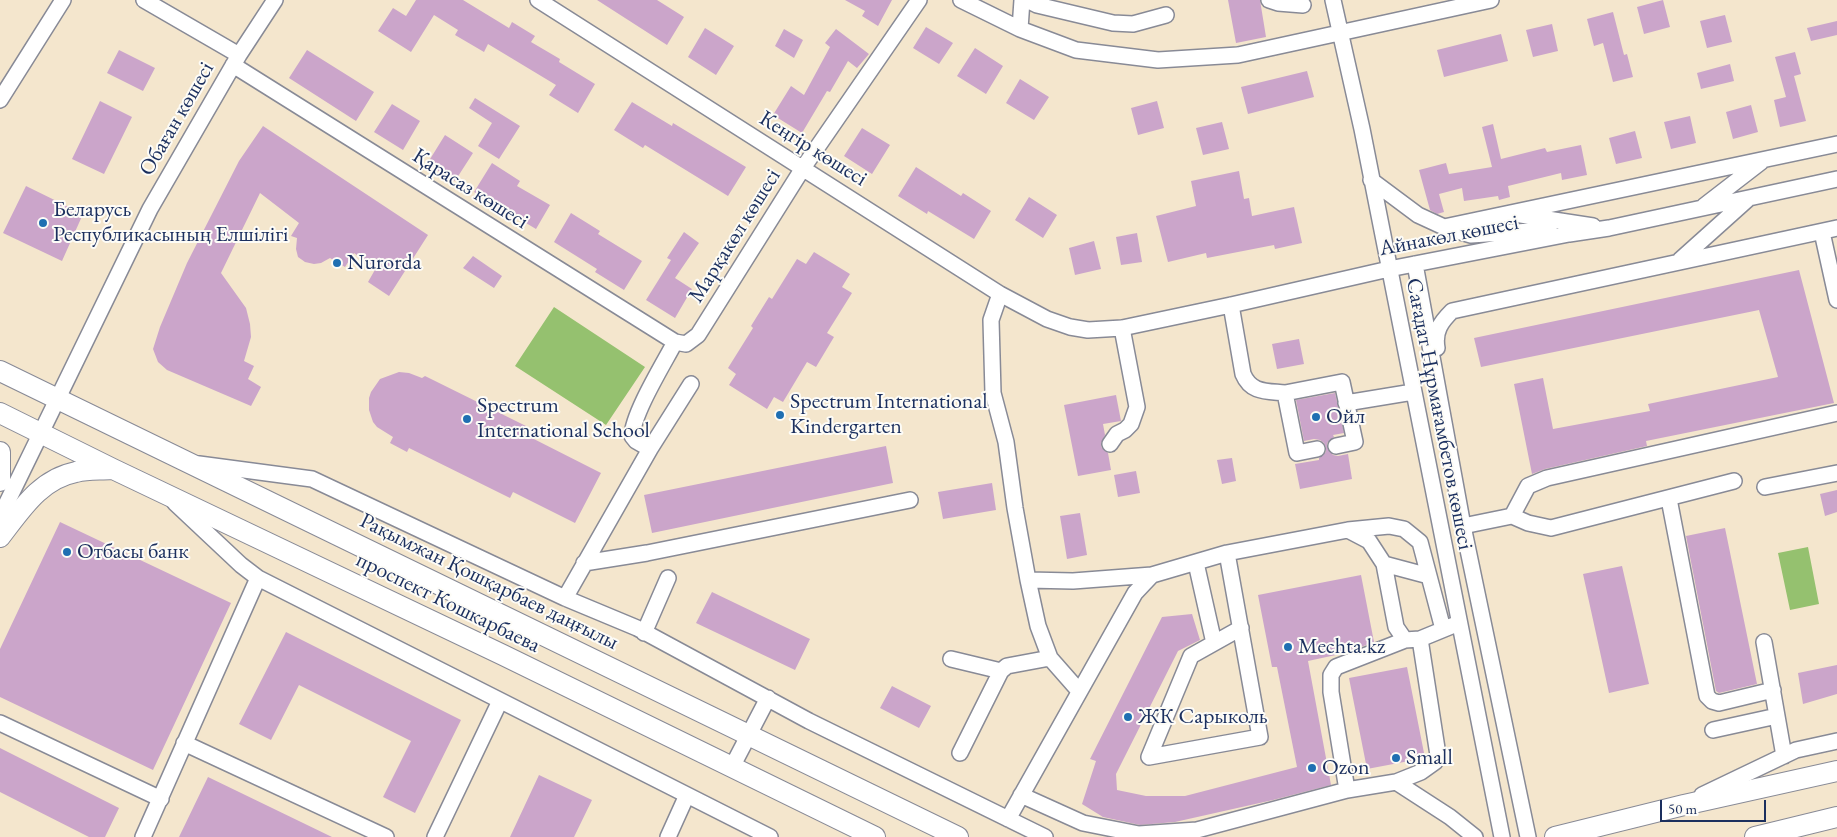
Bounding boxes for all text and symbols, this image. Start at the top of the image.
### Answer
street label: Обаған көшесі [134,57,220,181]
street label: Кеңгір көшесі [754,105,872,193]
street label: Қарасаз көшесі [407,143,533,235]
street label: Марқакөл көшесі [683,164,787,308]
place label: Беларусь Республикасының Елшілігі [53,197,288,248]
street label: Айнакөл көшесі [1377,210,1521,262]
marker: Беларусь Республикасының Елшілігі [37,217,49,229]
place label: Nurorda [347,250,422,276]
marker: Nurorda [331,257,343,269]
street label: Сағадат Нұрмағамбетов көшесі [1400,276,1478,552]
place label: Spectrum International Kindergarten [790,389,988,441]
place label: Spectrum International School [477,393,650,444]
place label: Ойл [1326,404,1365,430]
marker: Spectrum International Kindergarten [774,409,786,421]
marker: Ойл [1310,411,1322,423]
marker: Spectrum International School [461,413,473,425]
street label: Рақымжан Қошқарбаев даңғылы [355,508,623,656]
place label: Отбасы банк [77,539,189,565]
marker: Отбасы банк [61,546,73,558]
street label: проспект Кошкарбаева [352,547,544,659]
place label: Mechta.kz [1298,634,1385,660]
marker: Mechta.kz [1282,641,1294,653]
place label: ЖК Сарыколь [1138,704,1268,730]
marker: ЖК Сарыколь [1122,711,1134,723]
place label: Small [1406,745,1453,771]
marker: Small [1390,752,1402,764]
place label: Ozon [1322,755,1370,781]
marker: Ozon [1306,762,1318,774]
scale bar [1662,790,1768,822]
text: 50 m [1668,799,1697,818]

